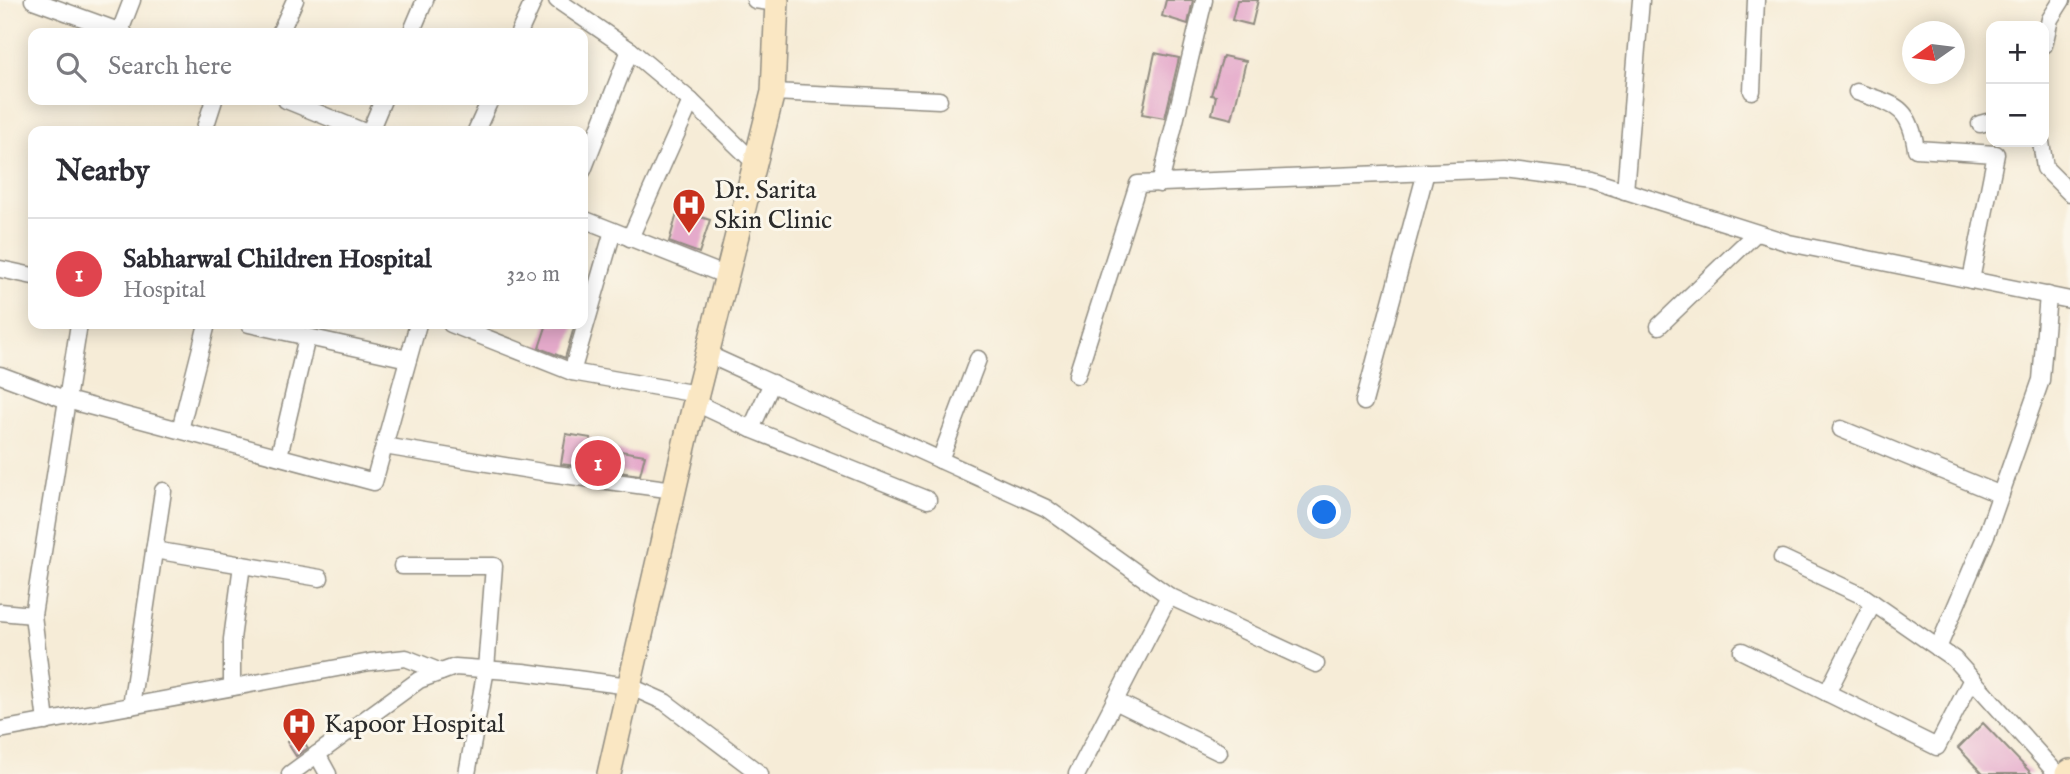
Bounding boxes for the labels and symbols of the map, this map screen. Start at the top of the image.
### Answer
north arrow [1902,21,1965,84]
place label: Dr. Sarita Skin Clinic [714,174,832,237]
hospital icon: Dr. Sarita Skin Clinic [670,186,708,235]
pin: 1 [575,437,621,489]
your location [1307,495,1341,529]
hospital icon: Kapoor Hospital [280,705,318,754]
place label: Kapoor Hospital [324,708,505,741]

